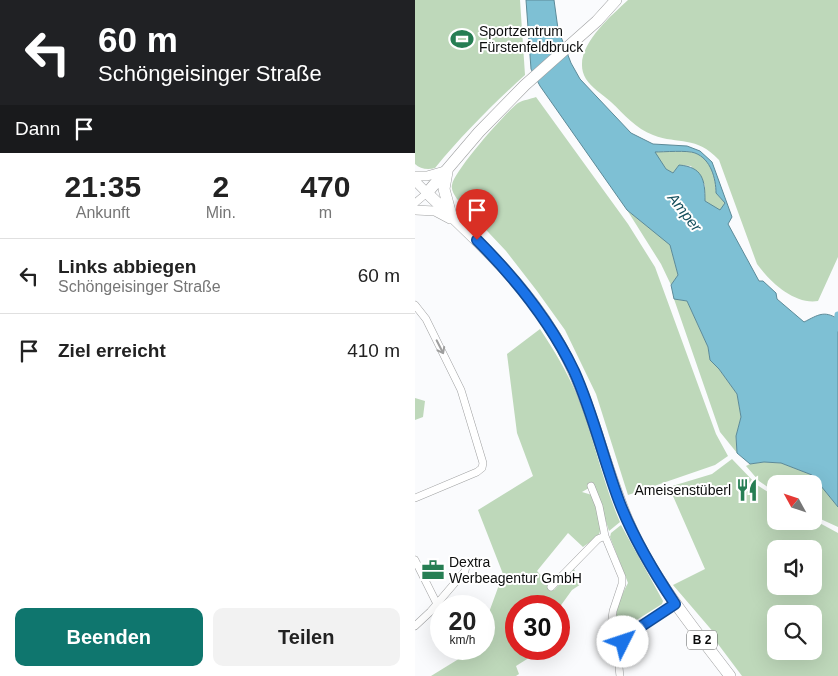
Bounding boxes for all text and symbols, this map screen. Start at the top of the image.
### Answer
icon: left [15,20,80,85]
text: 60 m [98,20,178,59]
place label: Sportzentrum Fürstenfeldbruck [479,23,584,55]
sports icon: Sportzentrum Fürstenfeldbruck [449,26,475,52]
text: Schöngeisinger Straße [98,61,322,86]
icon: arrive [70,115,98,143]
text: Dann [15,118,60,139]
text: 21:35 [64,170,141,203]
text: 2 [212,170,229,203]
text: 470 [300,170,350,203]
pin [456,189,498,240]
water label: Amper [664,189,706,235]
icon: arrive [463,196,491,224]
text: Ankunft [76,204,130,221]
text: Min. [206,204,236,221]
text: m [319,204,332,221]
text: Links abbiegen [58,256,196,277]
icon: left [15,262,43,290]
text: 60 m [358,265,400,286]
text: Schöngeisinger Straße [58,278,221,295]
icon: arrive [15,337,43,365]
one-way arrow [435,339,445,354]
text: Ziel erreicht [58,340,166,361]
text: 410 m [347,340,400,361]
north arrow [767,475,823,530]
map controls [767,475,822,660]
restaurant icon: Ameisenstüberl [734,477,760,503]
place label: Ameisenstüberl [635,482,731,498]
button: sound [767,540,822,595]
place label: Dextra Werbeagentur GmbH [449,554,582,586]
office icon: Dextra Werbeagentur GmbH [420,557,446,583]
speed limit sign: 30 [505,595,570,660]
button: search [767,605,822,660]
text: 20 [449,607,476,635]
button: Beenden [15,608,203,666]
button: Teilen [213,608,400,666]
position arrow [596,615,648,667]
road number: B 2 [687,630,717,650]
text: km/h [449,633,476,647]

